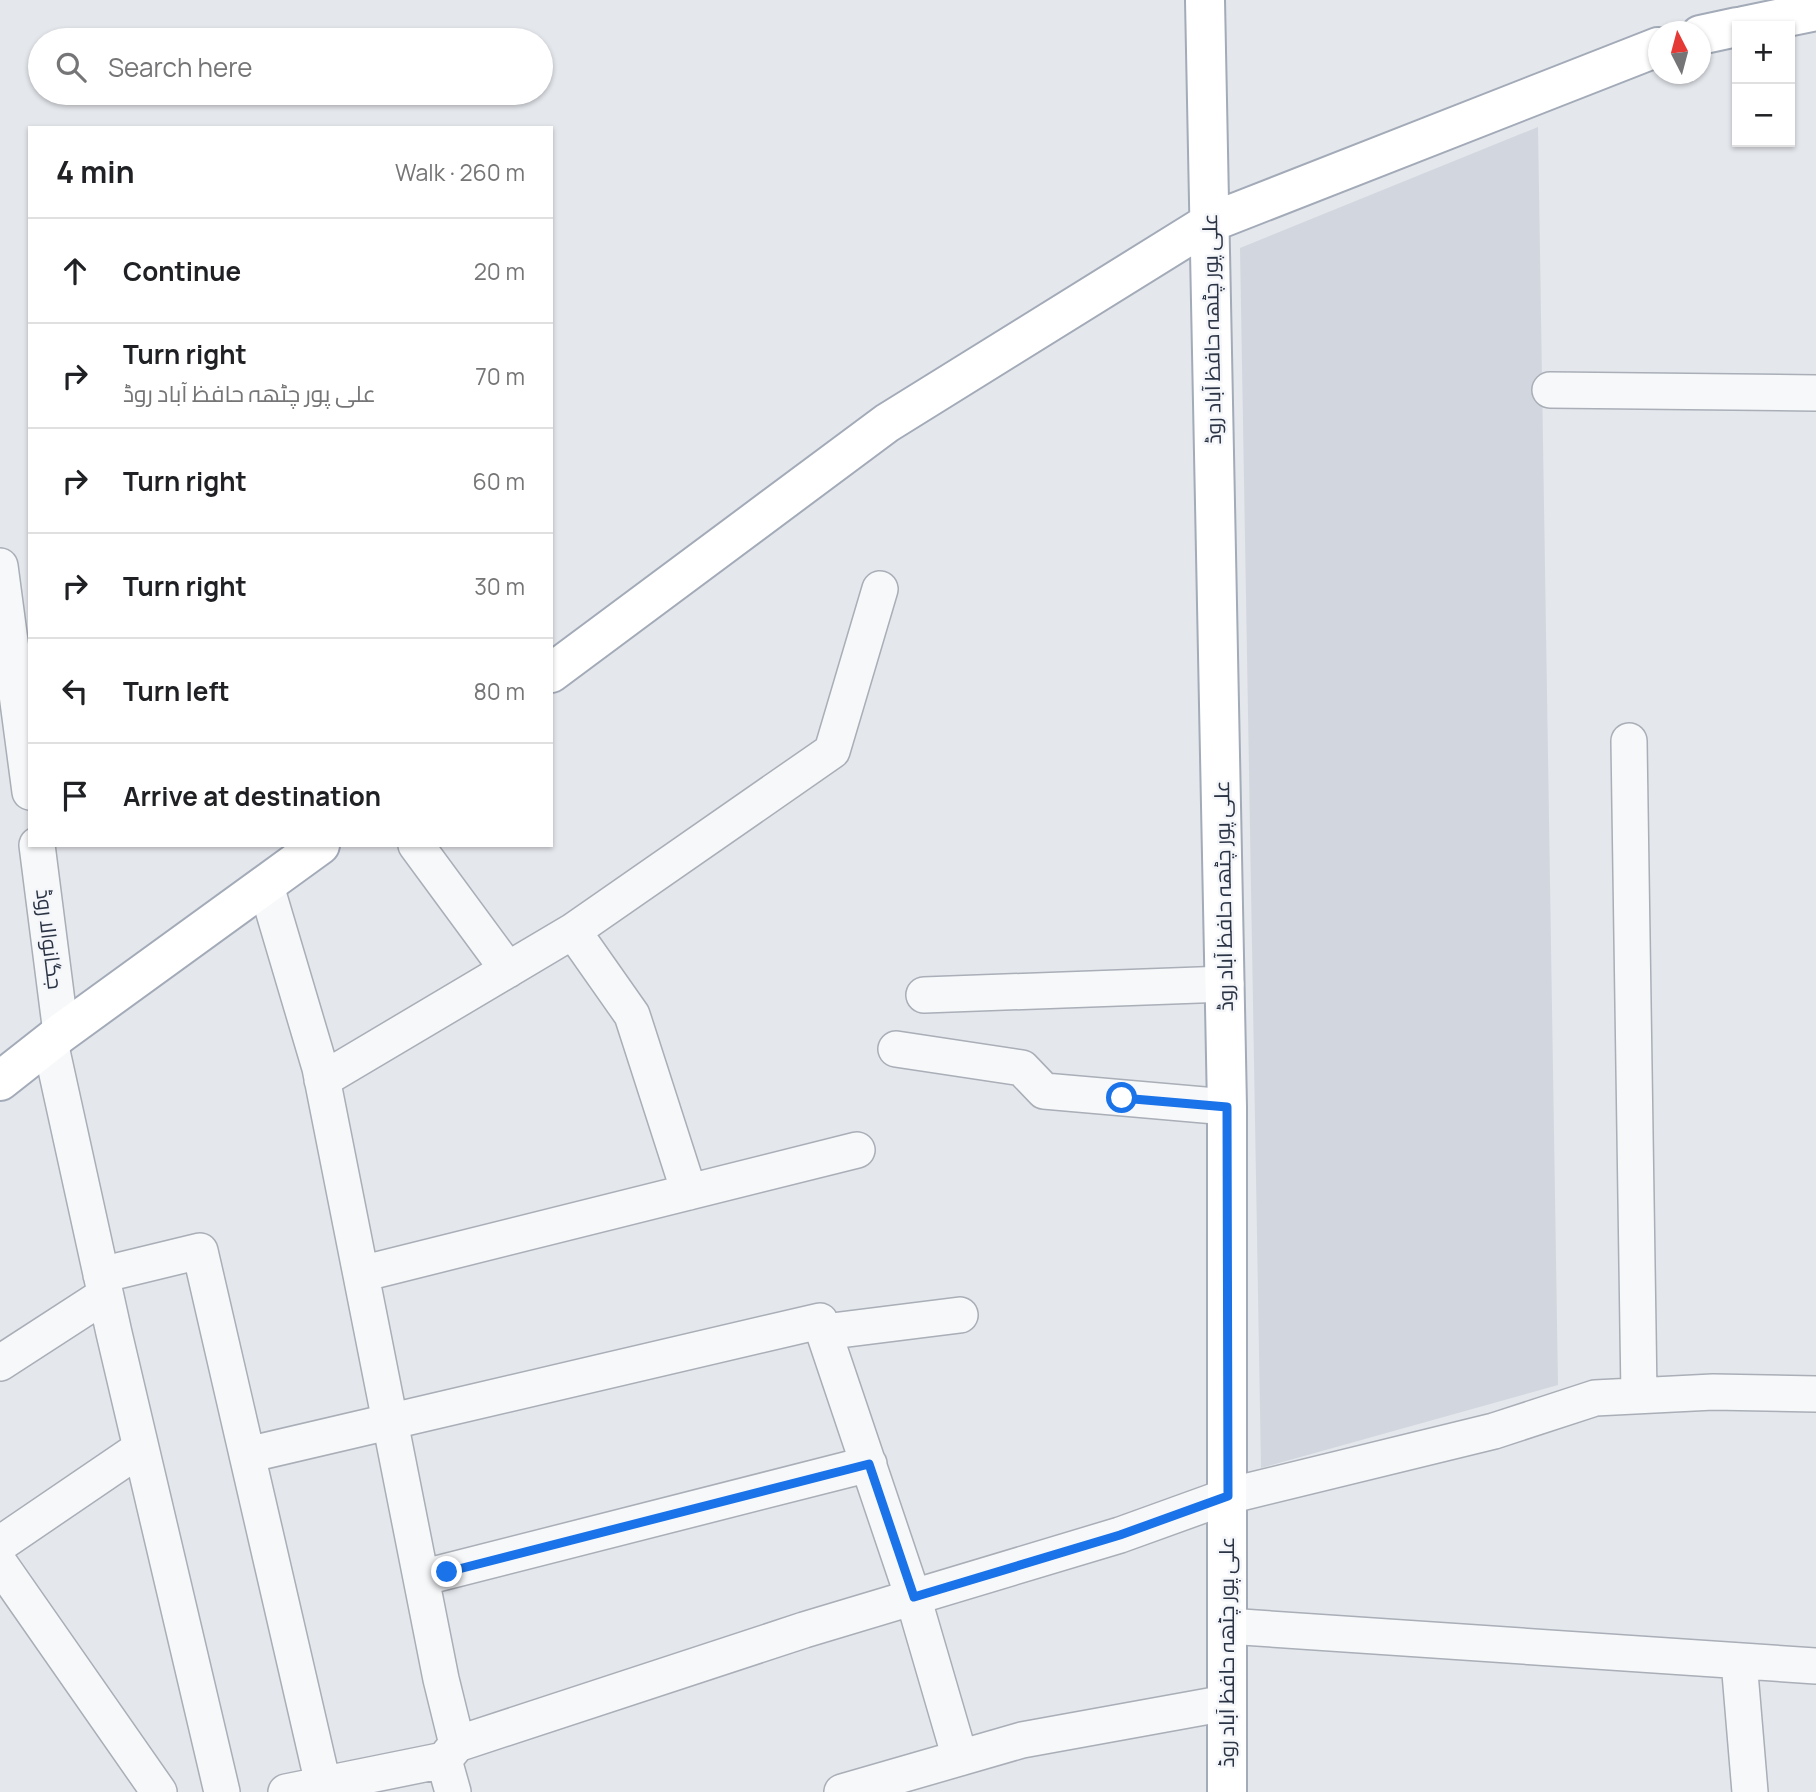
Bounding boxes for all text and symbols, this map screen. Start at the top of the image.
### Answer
north arrow [1648,21,1711,84]
map controls [1732,21,1795,147]
button: + [1732,21,1795,84]
search box [28,28,553,105]
icon: search [52,48,90,86]
text: Search here [108,49,253,85]
button: − [1732,84,1795,147]
text: 4 min [56,151,134,192]
text: Walk · 260 m [395,156,525,188]
street label: علی پور چٹھہ حافظ آباد روڈ [1195,213,1228,445]
icon: ahead [56,252,94,290]
text: Continue [123,253,241,289]
text: 20 m [474,255,525,287]
text: Turn right [123,336,247,372]
icon: right [56,357,94,395]
text: 70 m [475,360,525,392]
text: علی پور چٹھہ حافظ آباد روڈ [123,377,376,409]
icon: right [56,462,94,500]
text: Turn right [123,463,247,499]
text: 60 m [473,465,525,497]
icon: right [56,567,94,605]
text: Turn right [123,568,247,604]
text: 30 m [474,570,525,602]
icon: left [56,672,94,710]
text: Turn left [123,673,230,709]
text: 80 m [474,675,525,707]
icon: arrive [56,777,94,815]
text: Arrive at destination [123,778,381,814]
street label: علی پور چٹھہ حافظ آباد روڈ [1207,780,1240,1012]
street label: جگانوالا روڈ [30,887,70,991]
route start [1106,1082,1137,1113]
street label: علی پور چٹھہ حافظ آباد روڈ [1212,1537,1241,1767]
route end [431,1556,462,1587]

